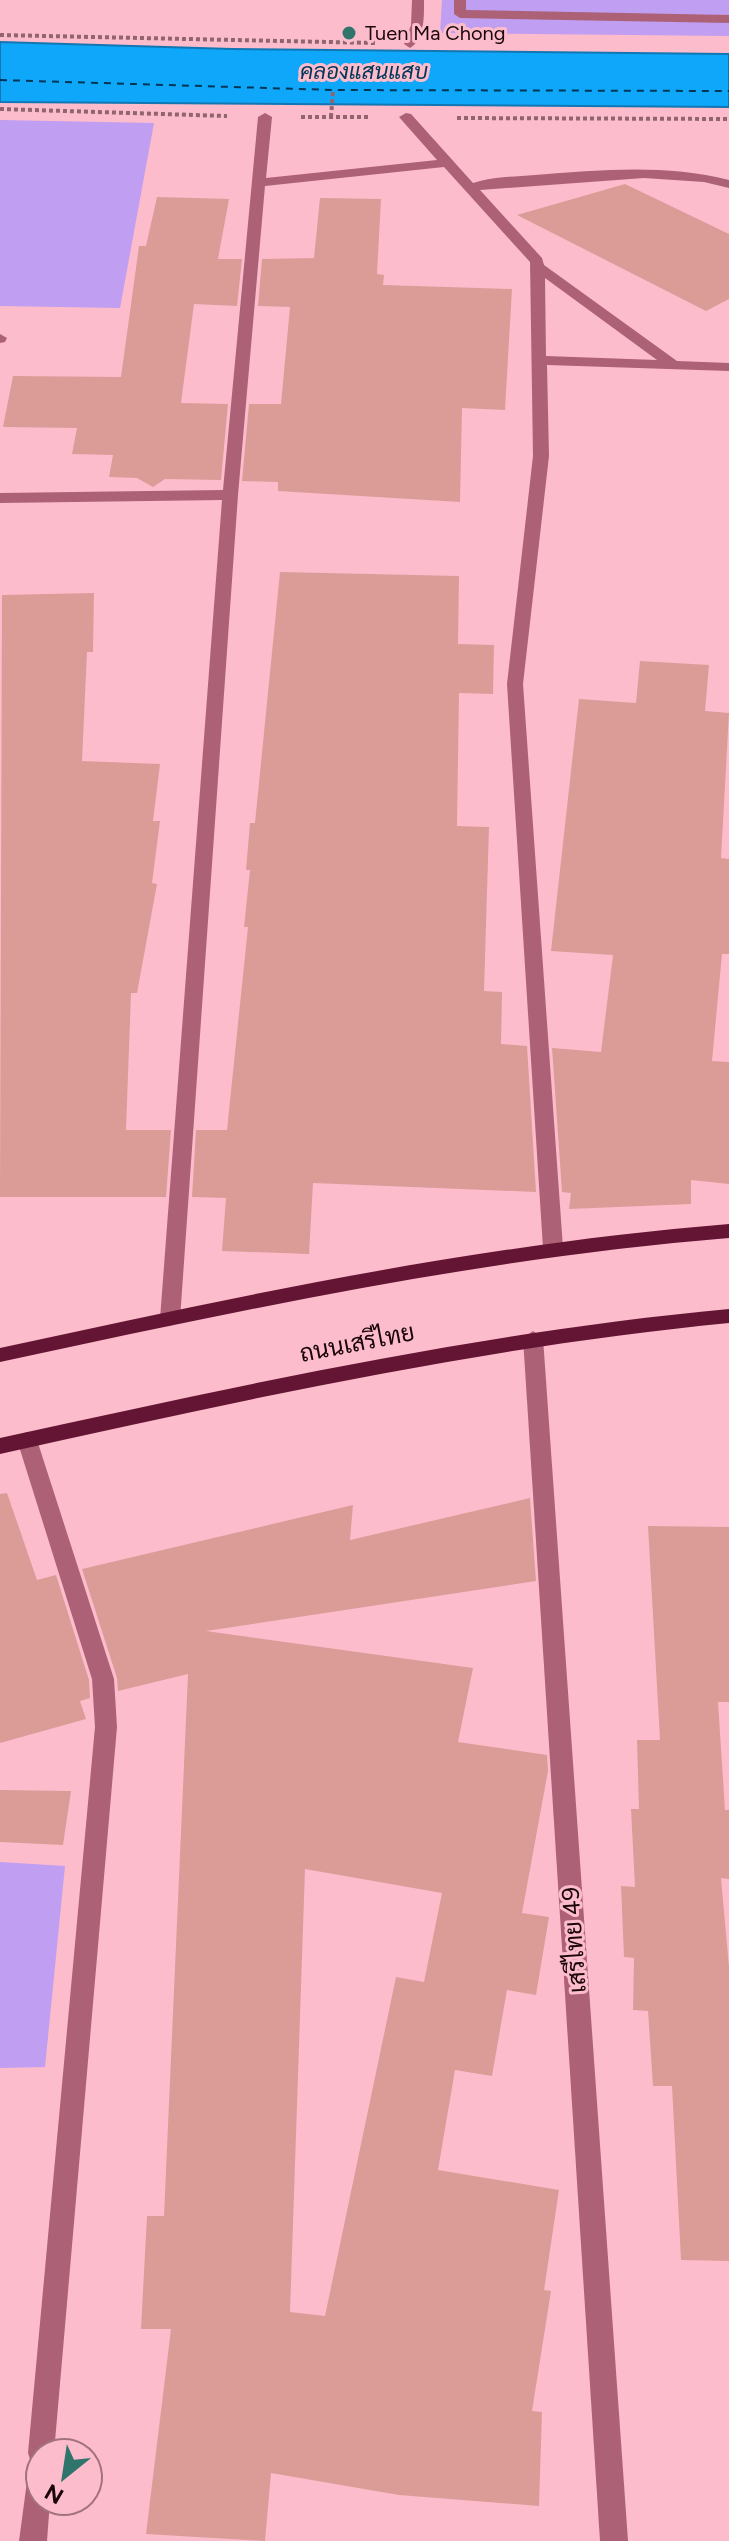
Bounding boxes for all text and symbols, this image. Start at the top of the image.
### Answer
place label: Tuen Ma Chong [365,21,505,45]
marker: Tuen Ma Chong [340,24,358,42]
water label: คลองแสนแสบ [300,58,428,85]
street label: ถนนเสรีไทย [297,1316,417,1368]
street label: เสรีไทย 49 [554,1886,592,1994]
north arrow [24,2437,104,2517]
text: N [40,2478,68,2510]

